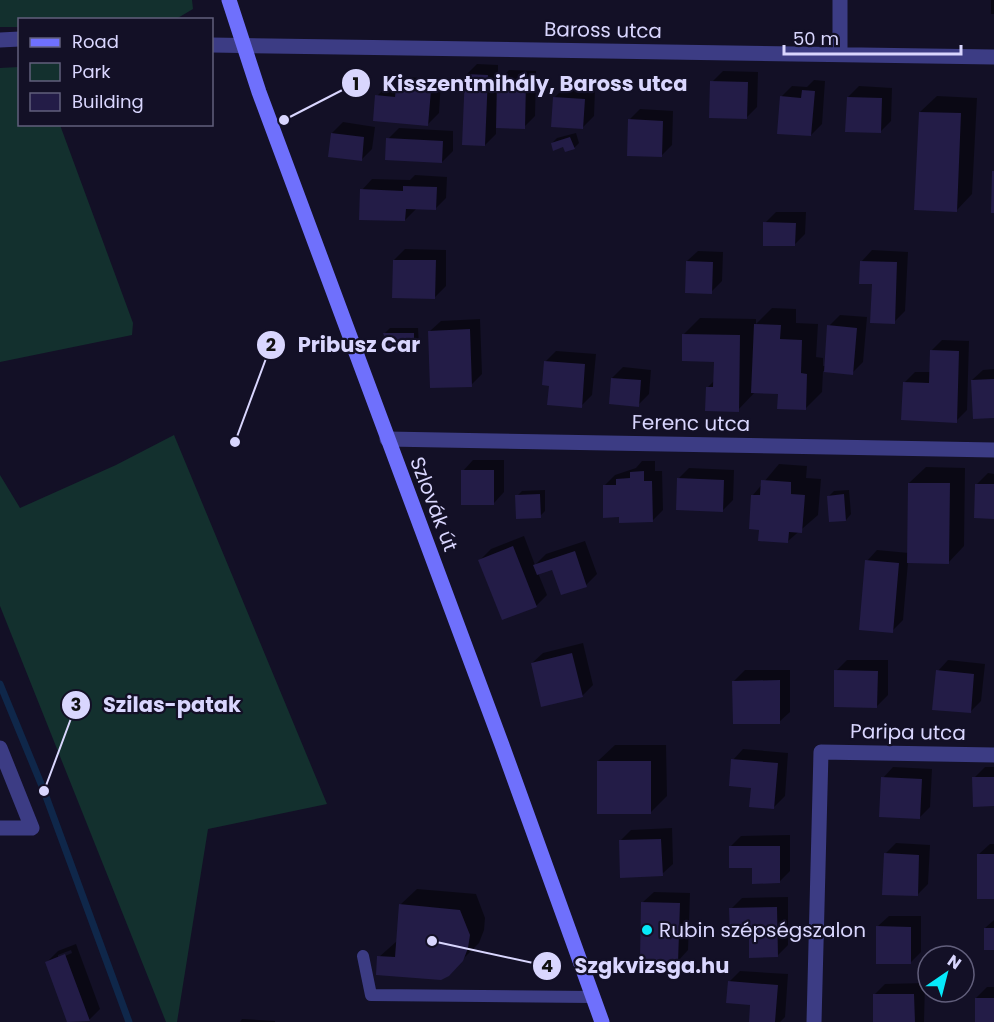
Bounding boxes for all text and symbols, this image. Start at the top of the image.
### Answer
street label: Baross utca [544,15,662,45]
legend [18,18,213,126]
scale bar [784,18,961,56]
text: 50 m [793,26,839,51]
text: Road [72,29,119,54]
text: Park [72,59,111,84]
callout: Kisszentmihály, Baross utca [341,64,700,103]
text: Kisszentmihály, Baross utca [382,69,688,98]
text: 1 [353,71,359,96]
text: Building [72,89,144,114]
callout: Pribusz Car [256,325,432,364]
text: Pribusz Car [298,330,420,359]
text: 2 [266,332,276,357]
street label: Ferenc utca [632,408,750,438]
street label: Szlovák út [403,453,465,555]
callout: Szilas-patak [61,685,253,724]
text: Szilas-patak [103,690,241,719]
text: 3 [71,692,81,717]
street label: Paripa utca [850,717,966,747]
place label: Rubin szépségszalon [659,916,866,944]
marker: Rubin szépségszalon [640,923,654,937]
north arrow [916,944,976,1004]
callout: Szgkvizsga.hu [532,946,741,985]
text: N [943,949,966,975]
text: Szgkvizsga.hu [575,951,729,980]
text: 4 [541,953,553,978]

